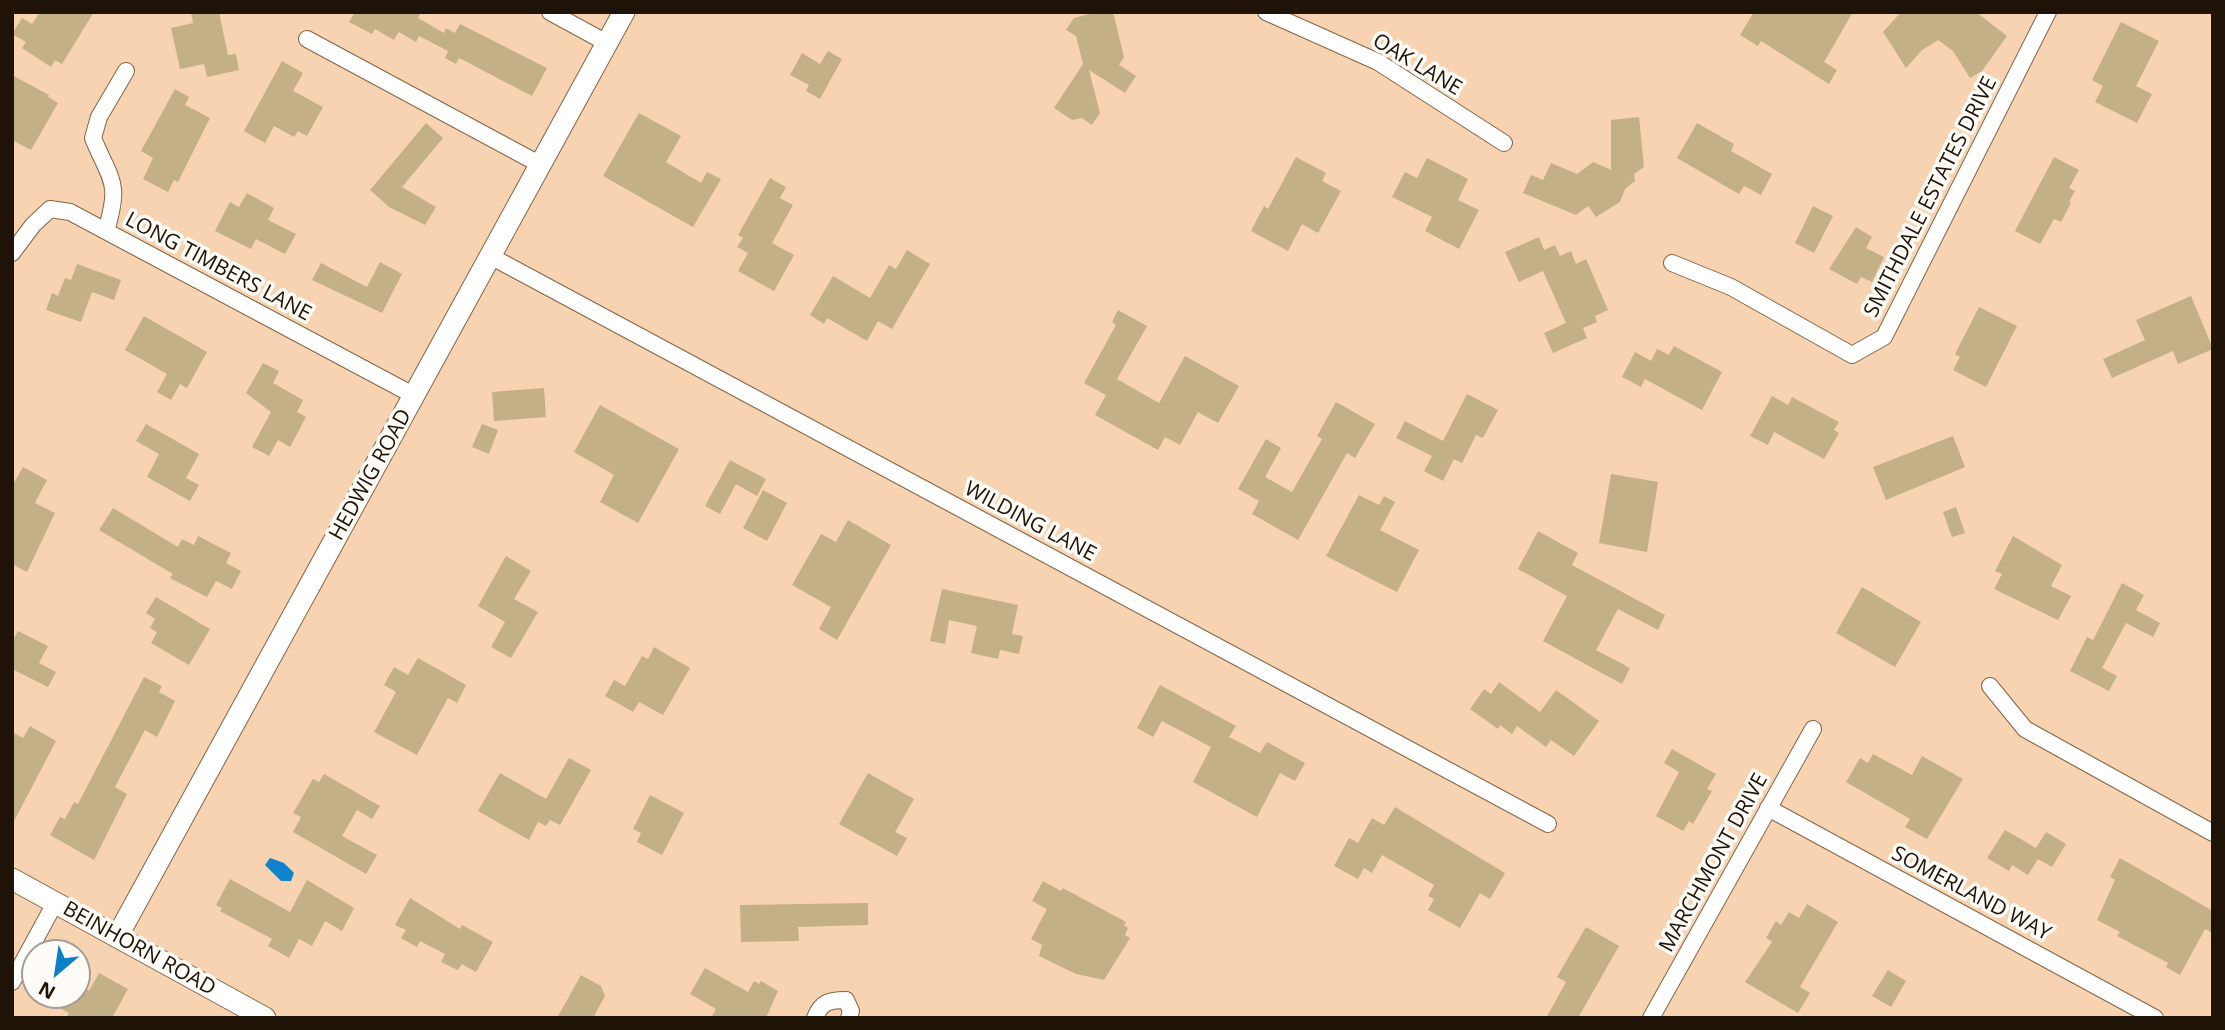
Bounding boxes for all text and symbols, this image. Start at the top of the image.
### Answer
street label: OAK LANE [1368,29,1466,101]
street label: SMITHDALE ESTATES DRIVE [1859,73,2003,321]
street label: LONG TIMBERS LANE [121,207,315,327]
street label: HEDWIG ROAD [325,405,417,545]
street label: WILDING LANE [960,477,1100,567]
street label: MARCHMONT DRIVE [1654,769,1774,957]
street label: SOMERLAND WAY [1887,841,2055,947]
street label: BEINHORN ROAD [58,897,220,1001]
north arrow [21,939,91,1009]
text: N [34,976,60,1006]

